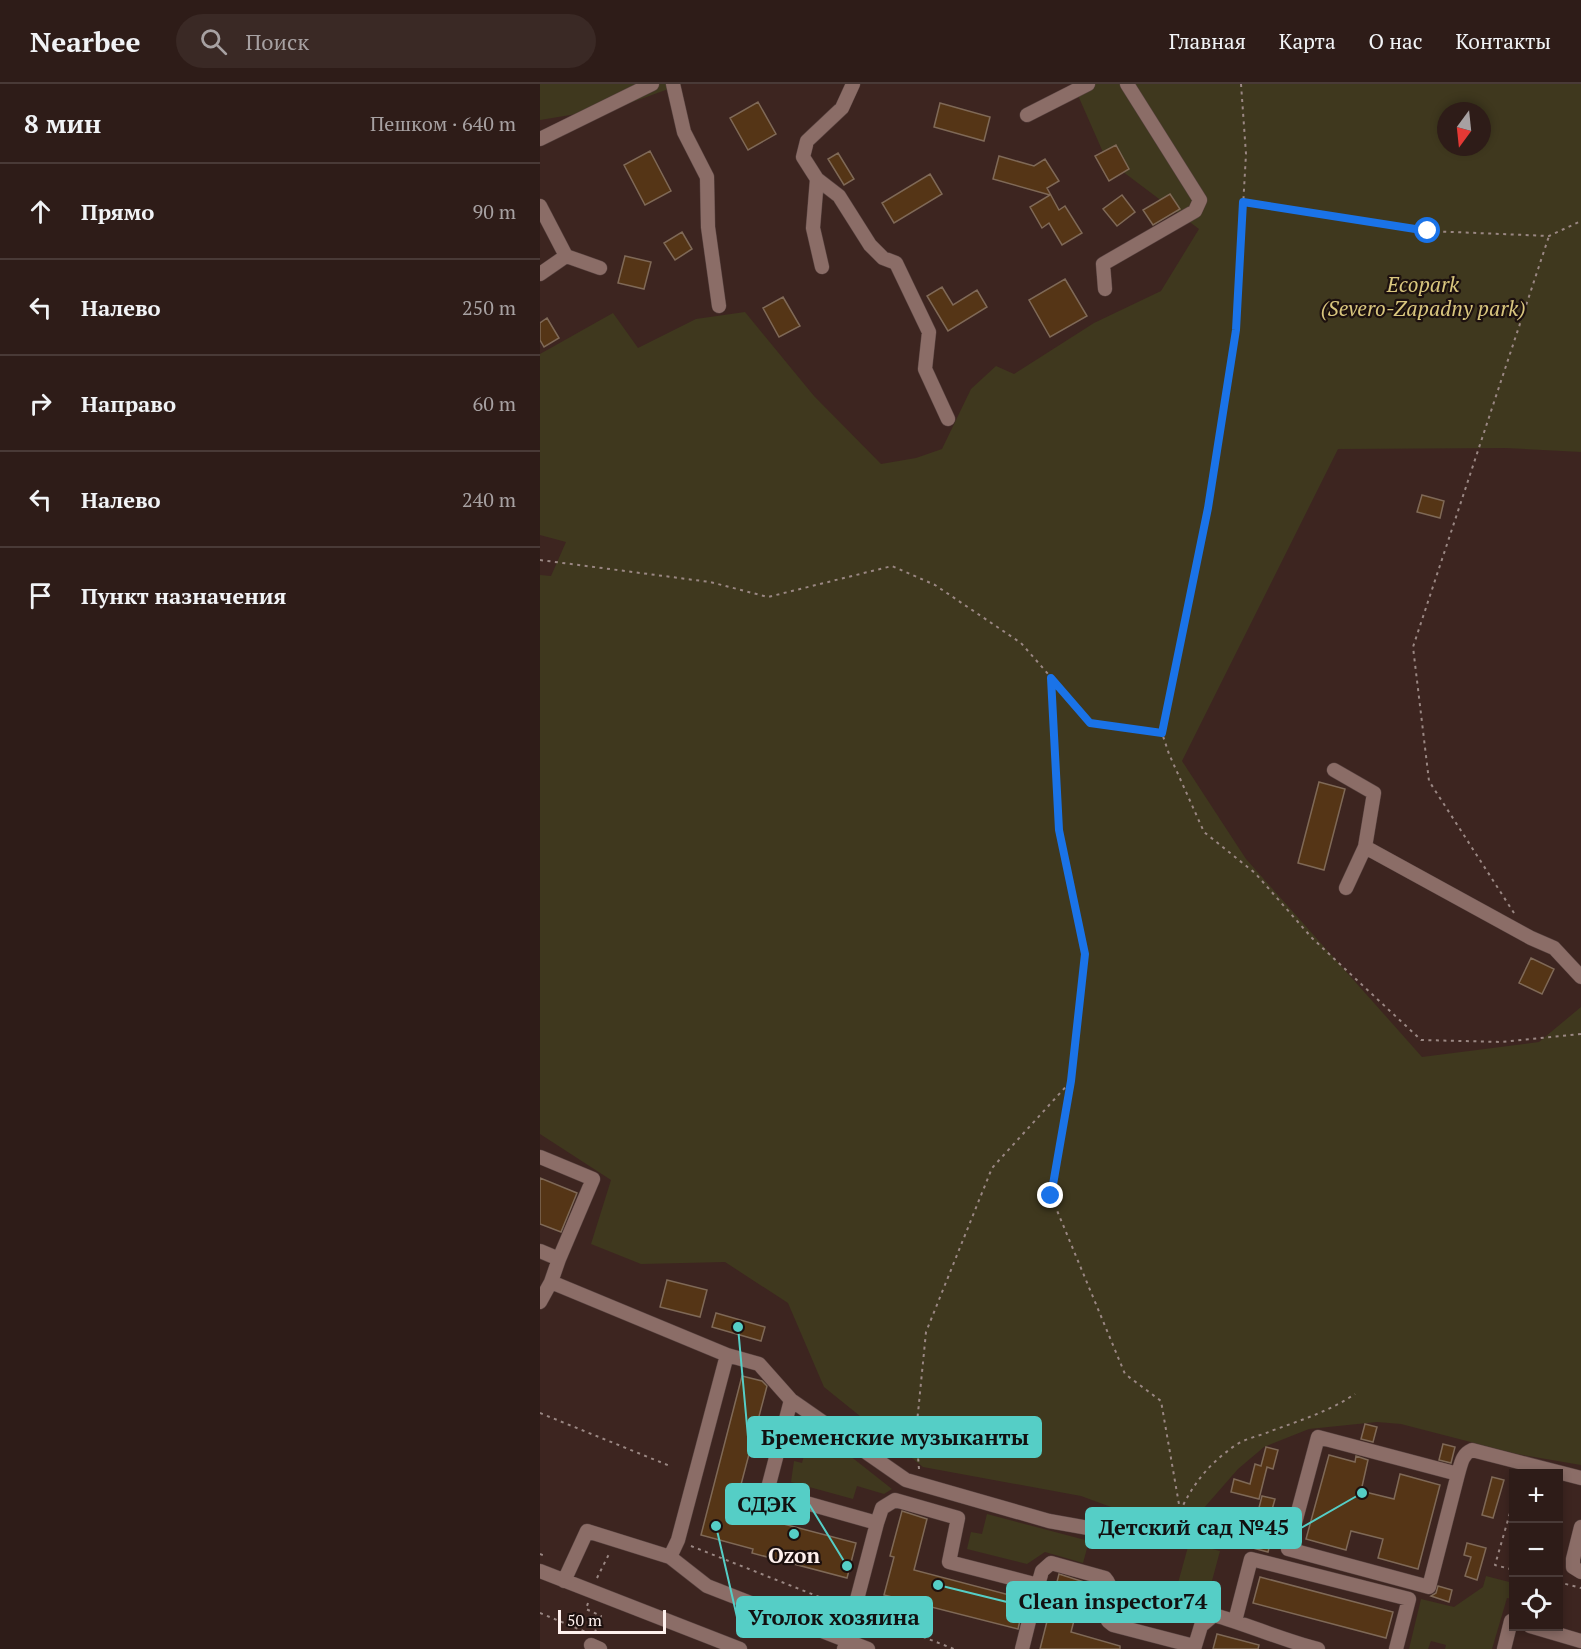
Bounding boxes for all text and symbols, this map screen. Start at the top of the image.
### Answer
search box [176,14,596,68]
text: Nearbee [30,23,140,60]
icon: search [197,25,230,58]
text: Поиск [245,27,309,56]
text: Главная [1169,27,1246,55]
text: Карта [1279,27,1336,55]
text: О нас [1369,27,1422,55]
text: Контакты [1455,27,1551,55]
north arrow [1437,102,1491,156]
text: 8 мин [24,106,101,140]
text: Пешком · 640 m [370,110,516,137]
icon: ahead [24,195,57,228]
text: Прямо [81,197,154,226]
text: 90 m [473,198,516,225]
route start [1414,217,1440,243]
park label: Ecopark (Severo-Zapadny park) [1320,270,1526,322]
icon: left [24,291,57,324]
text: Налево [81,293,161,322]
text: 250 m [462,294,516,321]
icon: right [24,387,57,420]
text: Направо [81,389,176,418]
text: 60 m [473,390,516,417]
icon: left [24,483,57,516]
text: Налево [81,485,161,514]
text: 240 m [462,486,516,513]
icon: arrive [24,579,57,612]
text: Пункт назначения [81,581,286,610]
route end [1037,1182,1063,1208]
callout: Бременские музыканты [748,1417,1041,1457]
text: Бременские музыканты [761,1422,1029,1451]
map controls [1509,1469,1563,1631]
button: + [1509,1469,1563,1523]
callout: СДЭК [726,1484,809,1524]
text: СДЭК [737,1489,797,1518]
callout: Детский сад №45 [1086,1508,1301,1548]
text: Детский сад №45 [1098,1512,1290,1541]
button: − [1509,1523,1563,1577]
marker: Ozon [787,1527,801,1541]
place label: Ozon [768,1541,820,1569]
button: locate [1509,1577,1563,1631]
callout: Clean inspector74 [1007,1582,1220,1622]
text: Clean inspector74 [1018,1586,1208,1615]
callout: Уголок хозяина [737,1597,932,1637]
text: Уголок хозяина [748,1602,920,1631]
scale bar [558,1607,666,1634]
text: 50 m [567,1609,602,1631]

